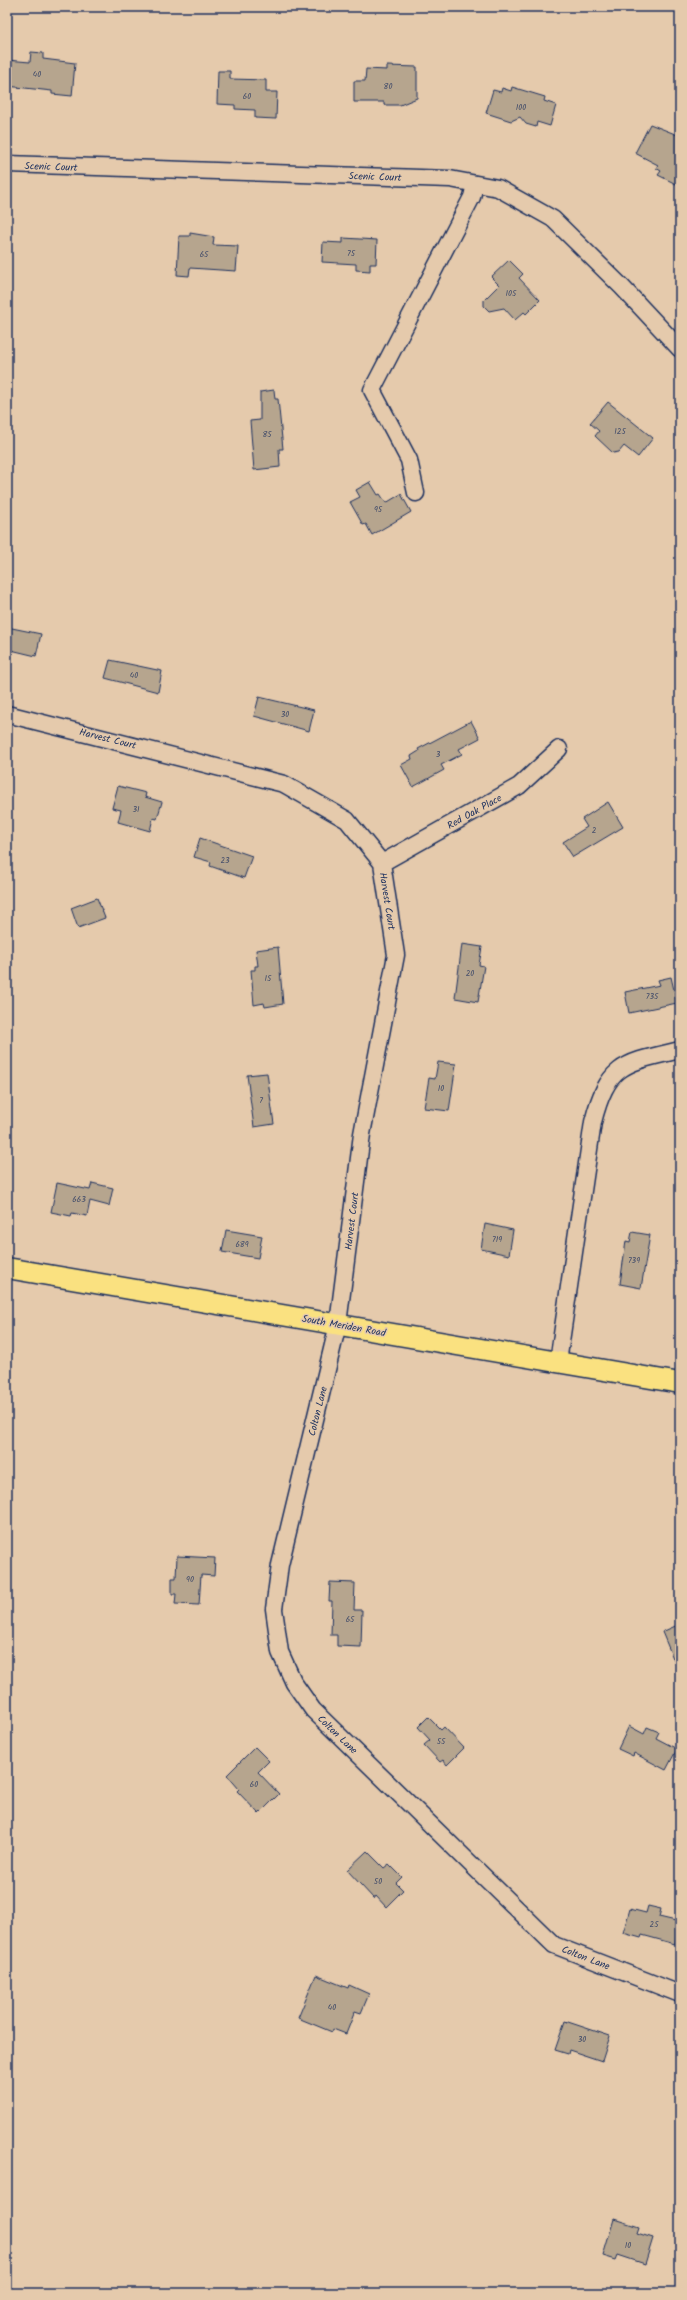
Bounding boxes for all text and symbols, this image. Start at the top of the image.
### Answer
house number: 40 [33,68,41,81]
house number: 80 [384,80,392,93]
house number: 60 [243,90,251,103]
house number: 100 [516,101,526,114]
street label: Scenic Court [24,158,78,176]
street label: Scenic Court [348,168,402,186]
house number: 75 [347,247,356,260]
house number: 65 [200,248,209,261]
house number: 105 [506,287,517,300]
house number: 125 [614,425,626,438]
house number: 85 [262,428,272,441]
house number: 95 [374,503,383,516]
house number: 40 [130,669,138,682]
house number: 30 [281,708,289,721]
street label: Harvest Court [78,724,138,754]
house number: 3 [436,748,441,761]
street label: Red Oak Place [444,790,505,834]
house number: 31 [132,803,140,816]
house number: 2 [592,824,597,837]
house number: 23 [220,854,230,867]
street label: Harvest Court [375,871,399,931]
house number: 20 [466,967,474,980]
house number: 15 [265,972,272,985]
house number: 735 [646,990,659,1003]
house number: 10 [438,1082,444,1095]
house number: 7 [259,1094,263,1107]
street label: Harvest Court [341,1191,363,1251]
house number: 663 [72,1193,86,1206]
house number: 719 [492,1233,502,1246]
house number: 689 [235,1238,249,1251]
house number: 739 [628,1254,640,1267]
street label: South Meriden Road [301,1311,388,1341]
street label: Colton Lane [304,1384,332,1438]
house number: 90 [186,1573,194,1586]
house number: 65 [346,1613,355,1626]
street label: Colton Lane [314,1711,361,1758]
house number: 55 [437,1735,446,1748]
house number: 60 [250,1778,258,1791]
house number: 50 [374,1875,382,1888]
house number: 25 [650,1918,659,1931]
street label: Colton Lane [559,1941,613,1975]
house number: 40 [328,2001,336,2014]
house number: 30 [578,2033,586,2046]
house number: 10 [625,2239,631,2252]

